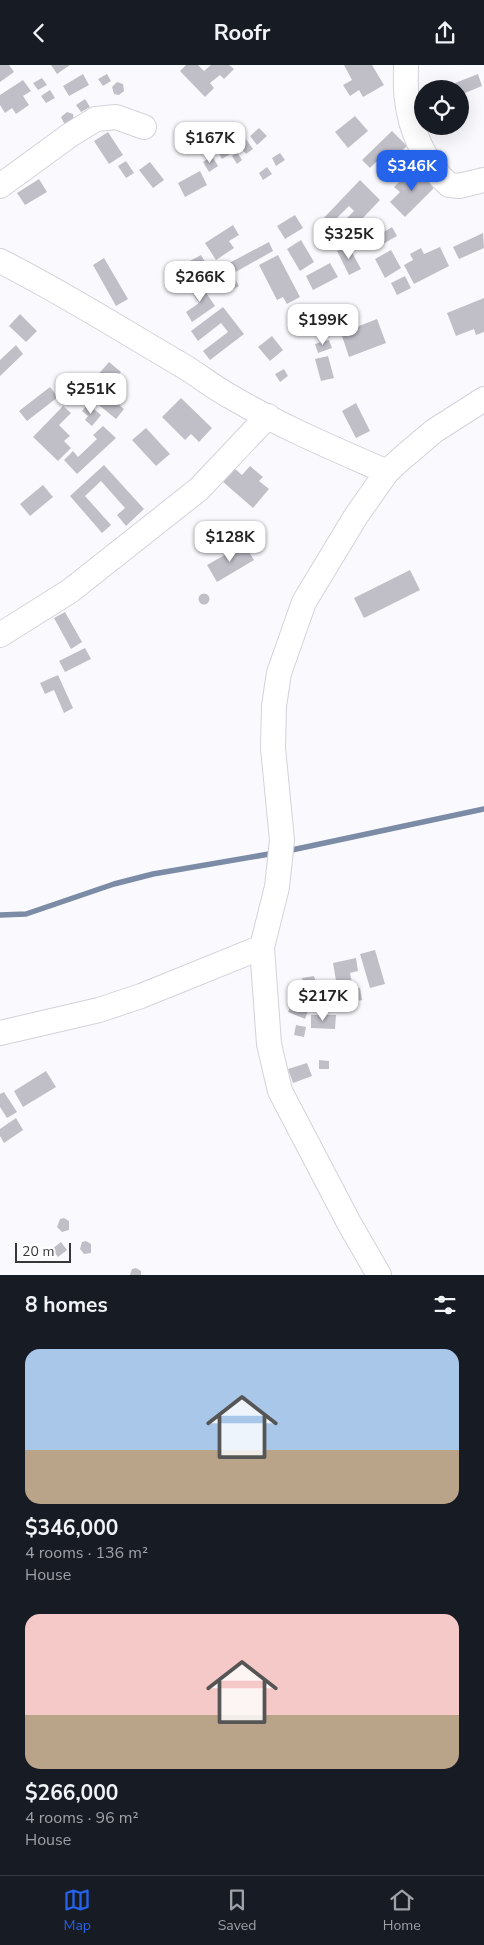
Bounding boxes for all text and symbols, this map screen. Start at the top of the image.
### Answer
text: Roofr [214,18,270,48]
icon: back [25,19,53,47]
icon: share [431,19,459,47]
map controls [414,80,469,135]
button: locate [414,80,469,135]
pin: $167K [175,121,245,164]
text: $167K [185,127,235,149]
pin: $346K [377,149,447,192]
text: $346K [387,155,437,177]
pin: $325K [314,217,384,260]
text: $325K [324,223,374,245]
pin: $266K [165,261,235,303]
text: $266K [175,266,225,288]
pin: $199K [288,303,358,346]
text: $199K [298,309,348,331]
pin: $251K [56,373,126,415]
text: $251K [66,378,116,400]
pin: $128K [195,521,265,563]
text: $128K [205,526,255,548]
pin: $217K [288,979,358,1022]
text: $217K [298,985,348,1007]
scale bar [15,1240,71,1263]
text: 20 m [22,1242,54,1261]
text: 8 homes [25,1291,108,1319]
icon: filters [431,1291,459,1319]
icon: home [197,1382,287,1472]
text: $346,000 [25,1514,118,1542]
text: 4 rooms · 136 m² [25,1542,148,1564]
text: House [25,1564,71,1586]
icon: home [197,1647,287,1737]
text: $266,000 [25,1779,118,1807]
text: 4 rooms · 96 m² [25,1807,138,1829]
text: House [25,1829,71,1851]
tab: Map [63,1886,91,1935]
tab: Saved [218,1886,256,1935]
tab: Home [383,1886,421,1935]

